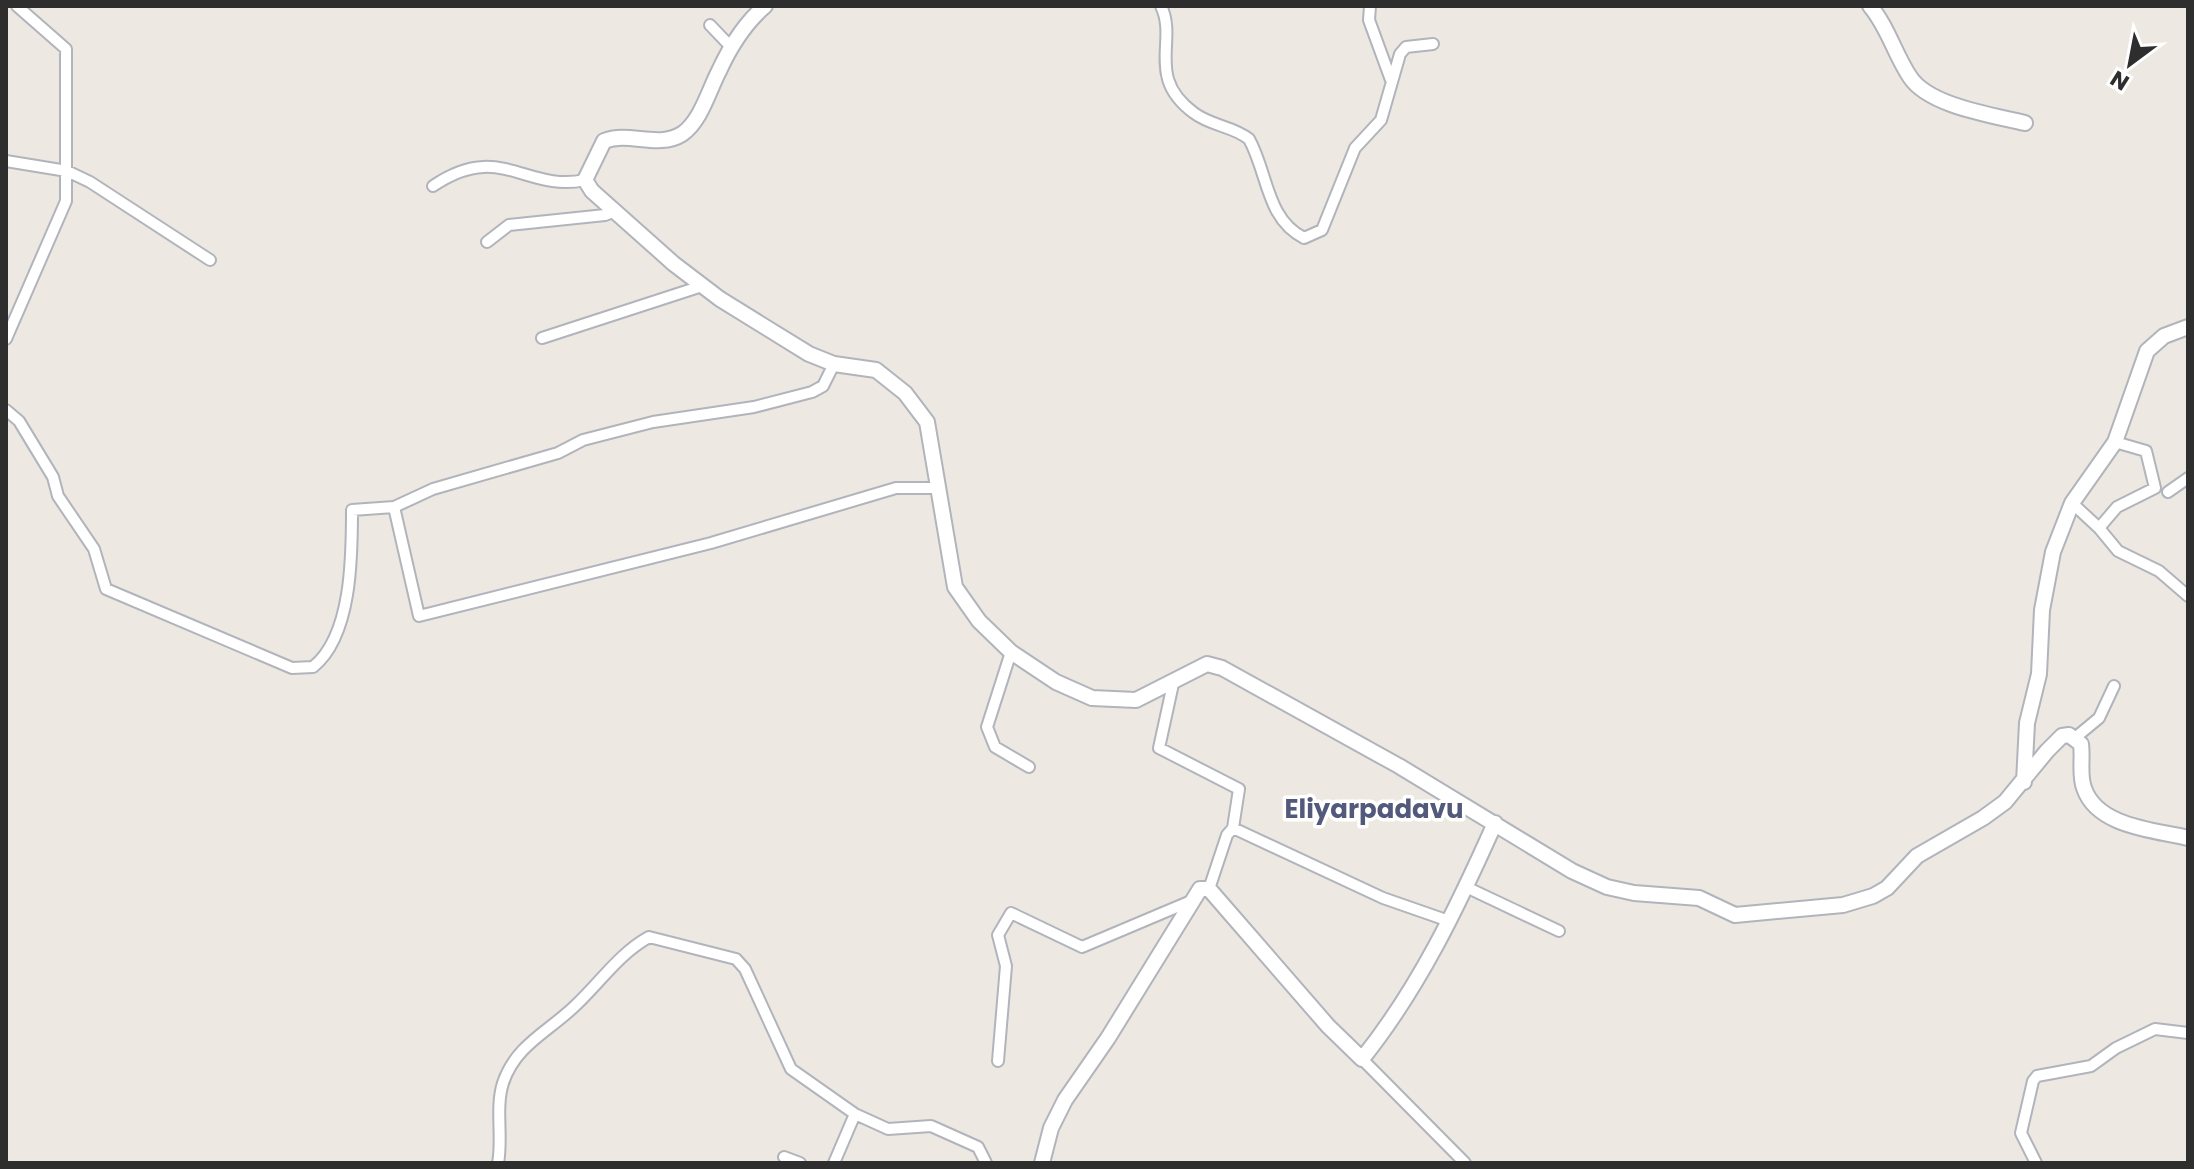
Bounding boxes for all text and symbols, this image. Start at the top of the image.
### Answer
north arrow [2090,24,2170,104]
text: N [2104,63,2135,98]
district label: Eliyarpadavu [1284,791,1464,827]

